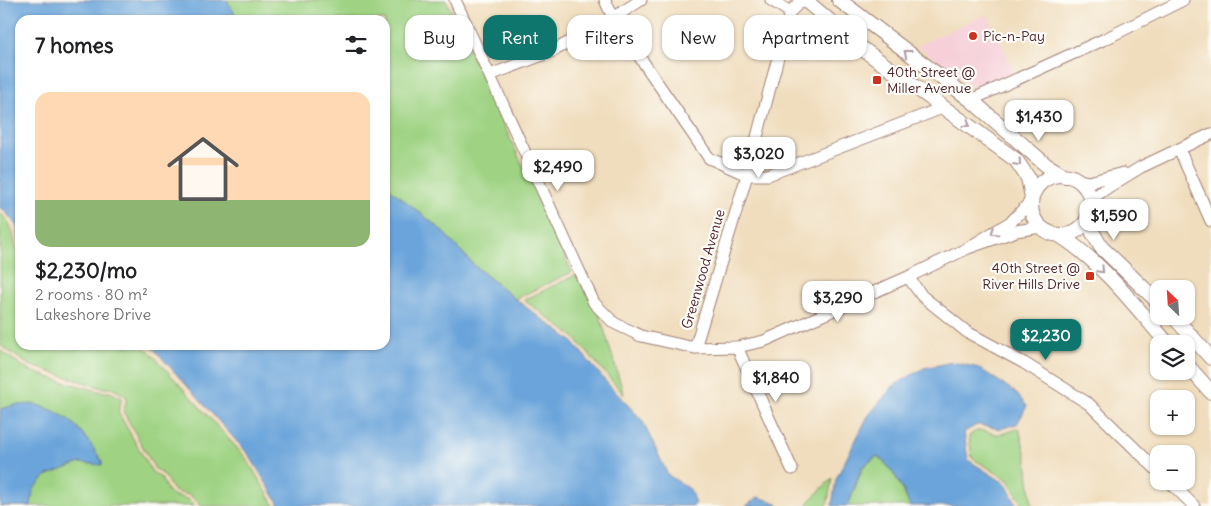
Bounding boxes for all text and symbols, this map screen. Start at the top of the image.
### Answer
chip: Buy [405,15,473,60]
chip: Rent [483,15,557,60]
chip: Filters [567,15,652,60]
chip: New [662,15,734,60]
chip: Apartment [744,15,867,60]
place label: Pic-n-Pay [983,27,1045,45]
marker: Pic-n-Pay [967,30,979,42]
icon: filters [342,31,370,59]
text: 7 homes [35,32,114,59]
one-way arrow [904,50,913,58]
place label: 40th Street @ Miller Avenue [887,63,975,97]
marker: 40th Street @ Miller Avenue [871,74,883,86]
pin: $1,430 [998,100,1080,142]
text: $1,430 [1016,106,1062,126]
one-way arrow [961,118,971,127]
icon: home [158,124,248,214]
pin: $3,020 [718,136,800,179]
text: $3,020 [733,143,785,163]
pin: $2,490 [517,150,599,192]
text: $2,490 [533,156,583,176]
one-way arrow [1012,158,1021,167]
pin: $1,590 [1073,198,1155,241]
text: $1,590 [1090,205,1138,225]
street label: Greenwood Avenue [677,207,729,331]
one-way arrow [990,226,999,236]
text: $2,230/mo [35,257,137,284]
place label: 40th Street @ River Hills Drive [982,259,1080,293]
one-way arrow [1095,264,1104,273]
marker: 40th Street @ River Hills Drive [1084,270,1096,282]
pin: $3,290 [797,280,879,323]
north arrow [1150,280,1195,325]
map controls [1150,280,1195,490]
text: 2 rooms · 80 m² [35,284,148,304]
text: $3,290 [813,287,863,307]
text: Lakeshore Drive [35,304,151,324]
pin: $2,230 [1005,318,1087,361]
text: $2,230 [1021,325,1071,345]
button: layers [1150,335,1195,380]
pin: $1,840 [735,360,817,403]
text: $1,840 [752,367,800,387]
button: + [1150,390,1195,435]
button: − [1150,445,1195,490]

